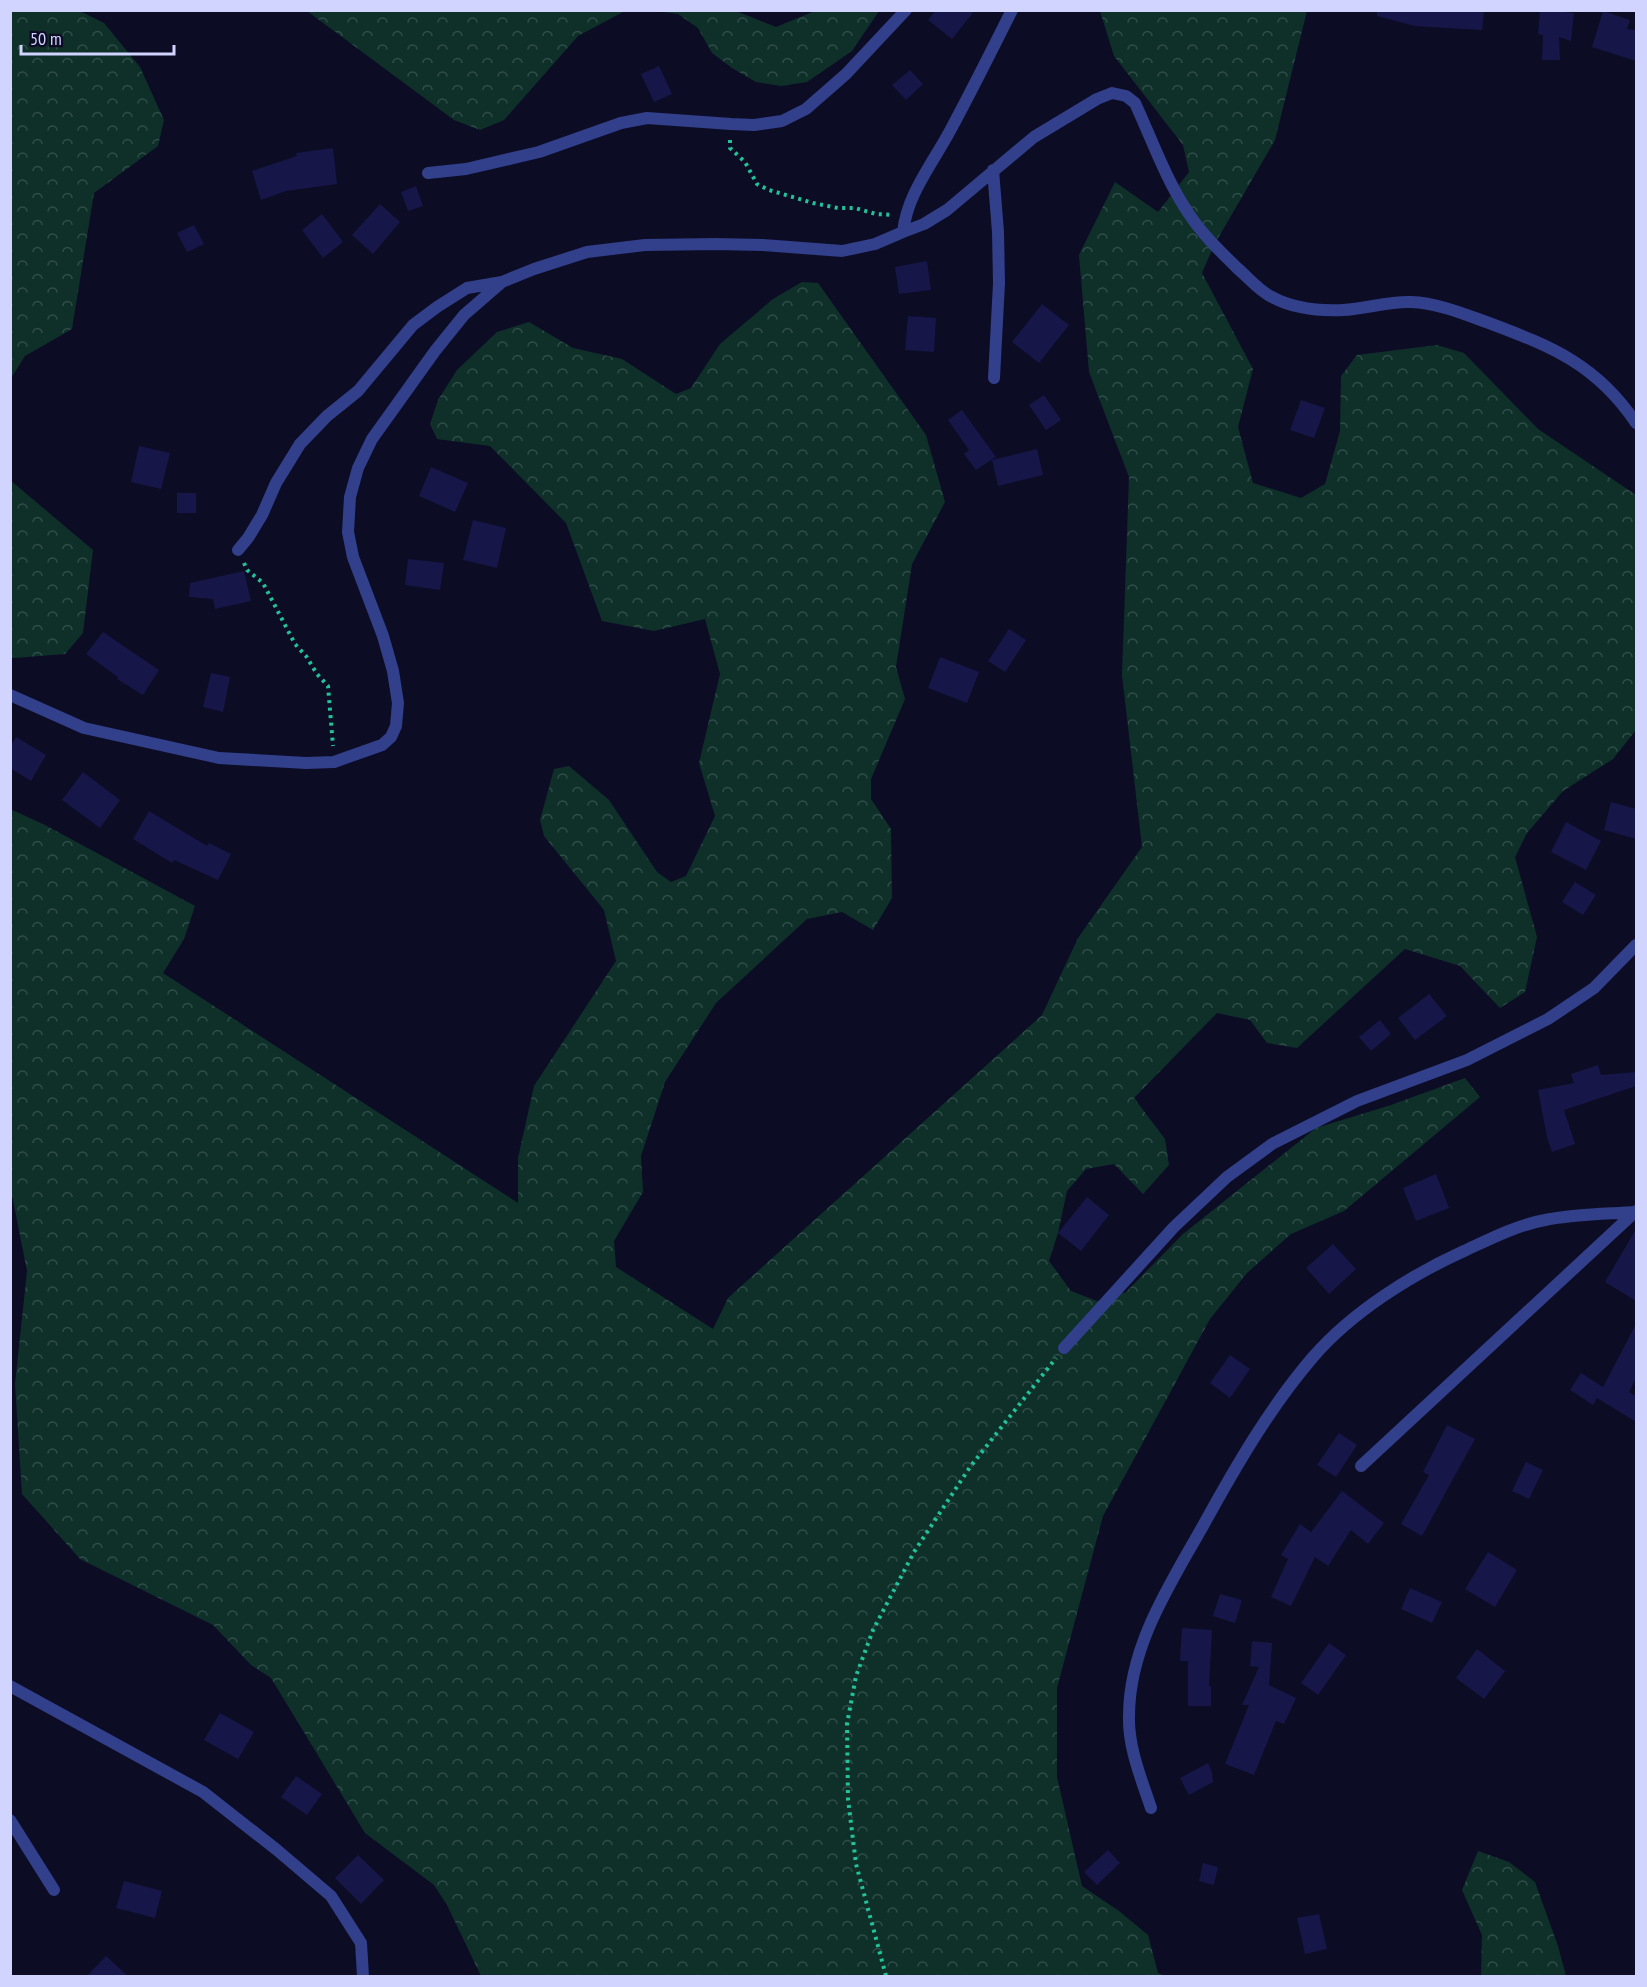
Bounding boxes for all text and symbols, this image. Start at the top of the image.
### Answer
scale bar [21,18,174,56]
text: 50 m [30,27,62,50]

